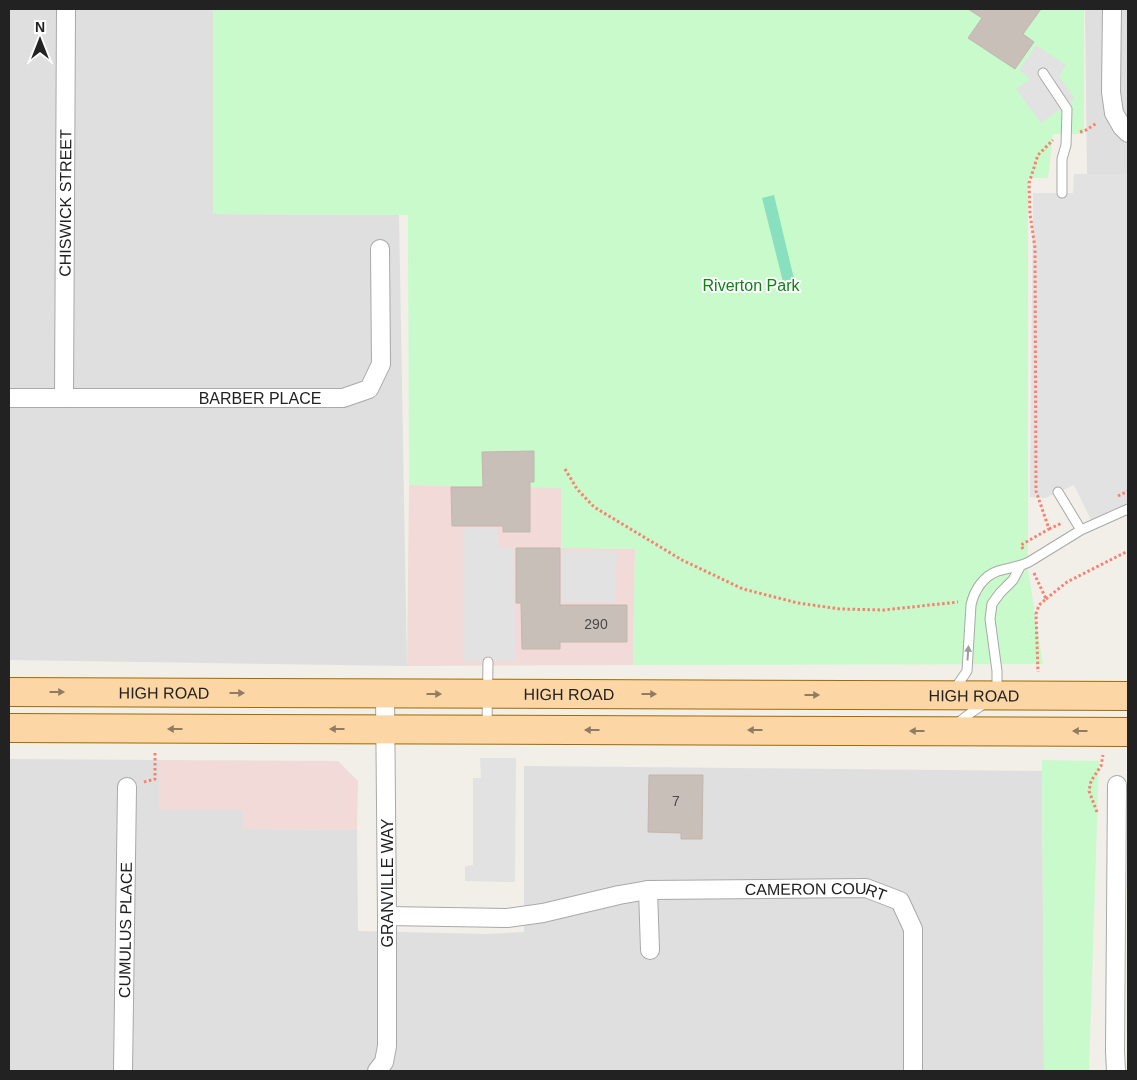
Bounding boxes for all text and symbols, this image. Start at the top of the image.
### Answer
north arrow [15,15,65,65]
text: N [35,19,45,35]
street label: CHISWICK STREET [56,129,74,277]
park label: Riverton Park [703,277,800,294]
street label: BARBER PLACE [199,390,321,407]
house number: 290 [584,616,608,632]
one-way arrow [965,644,973,660]
street label: HIGH ROAD [119,684,209,701]
street label: HIGH ROAD [524,685,614,703]
street label: HIGH ROAD [929,687,1019,704]
one-way arrow [50,688,66,696]
one-way arrow [230,689,246,697]
one-way arrow [426,690,442,698]
one-way arrow [641,690,657,698]
one-way arrow [804,691,820,699]
one-way arrow [166,725,182,733]
one-way arrow [329,725,345,733]
one-way arrow [584,726,600,734]
one-way arrow [746,726,762,734]
one-way arrow [909,727,925,735]
one-way arrow [1071,727,1087,735]
house number: 7 [672,793,680,809]
street label: GRANVILLE WAY [379,818,396,947]
street label: CUMULUS PLACE [116,862,134,998]
street label: CAMERON COURT [745,879,889,904]

